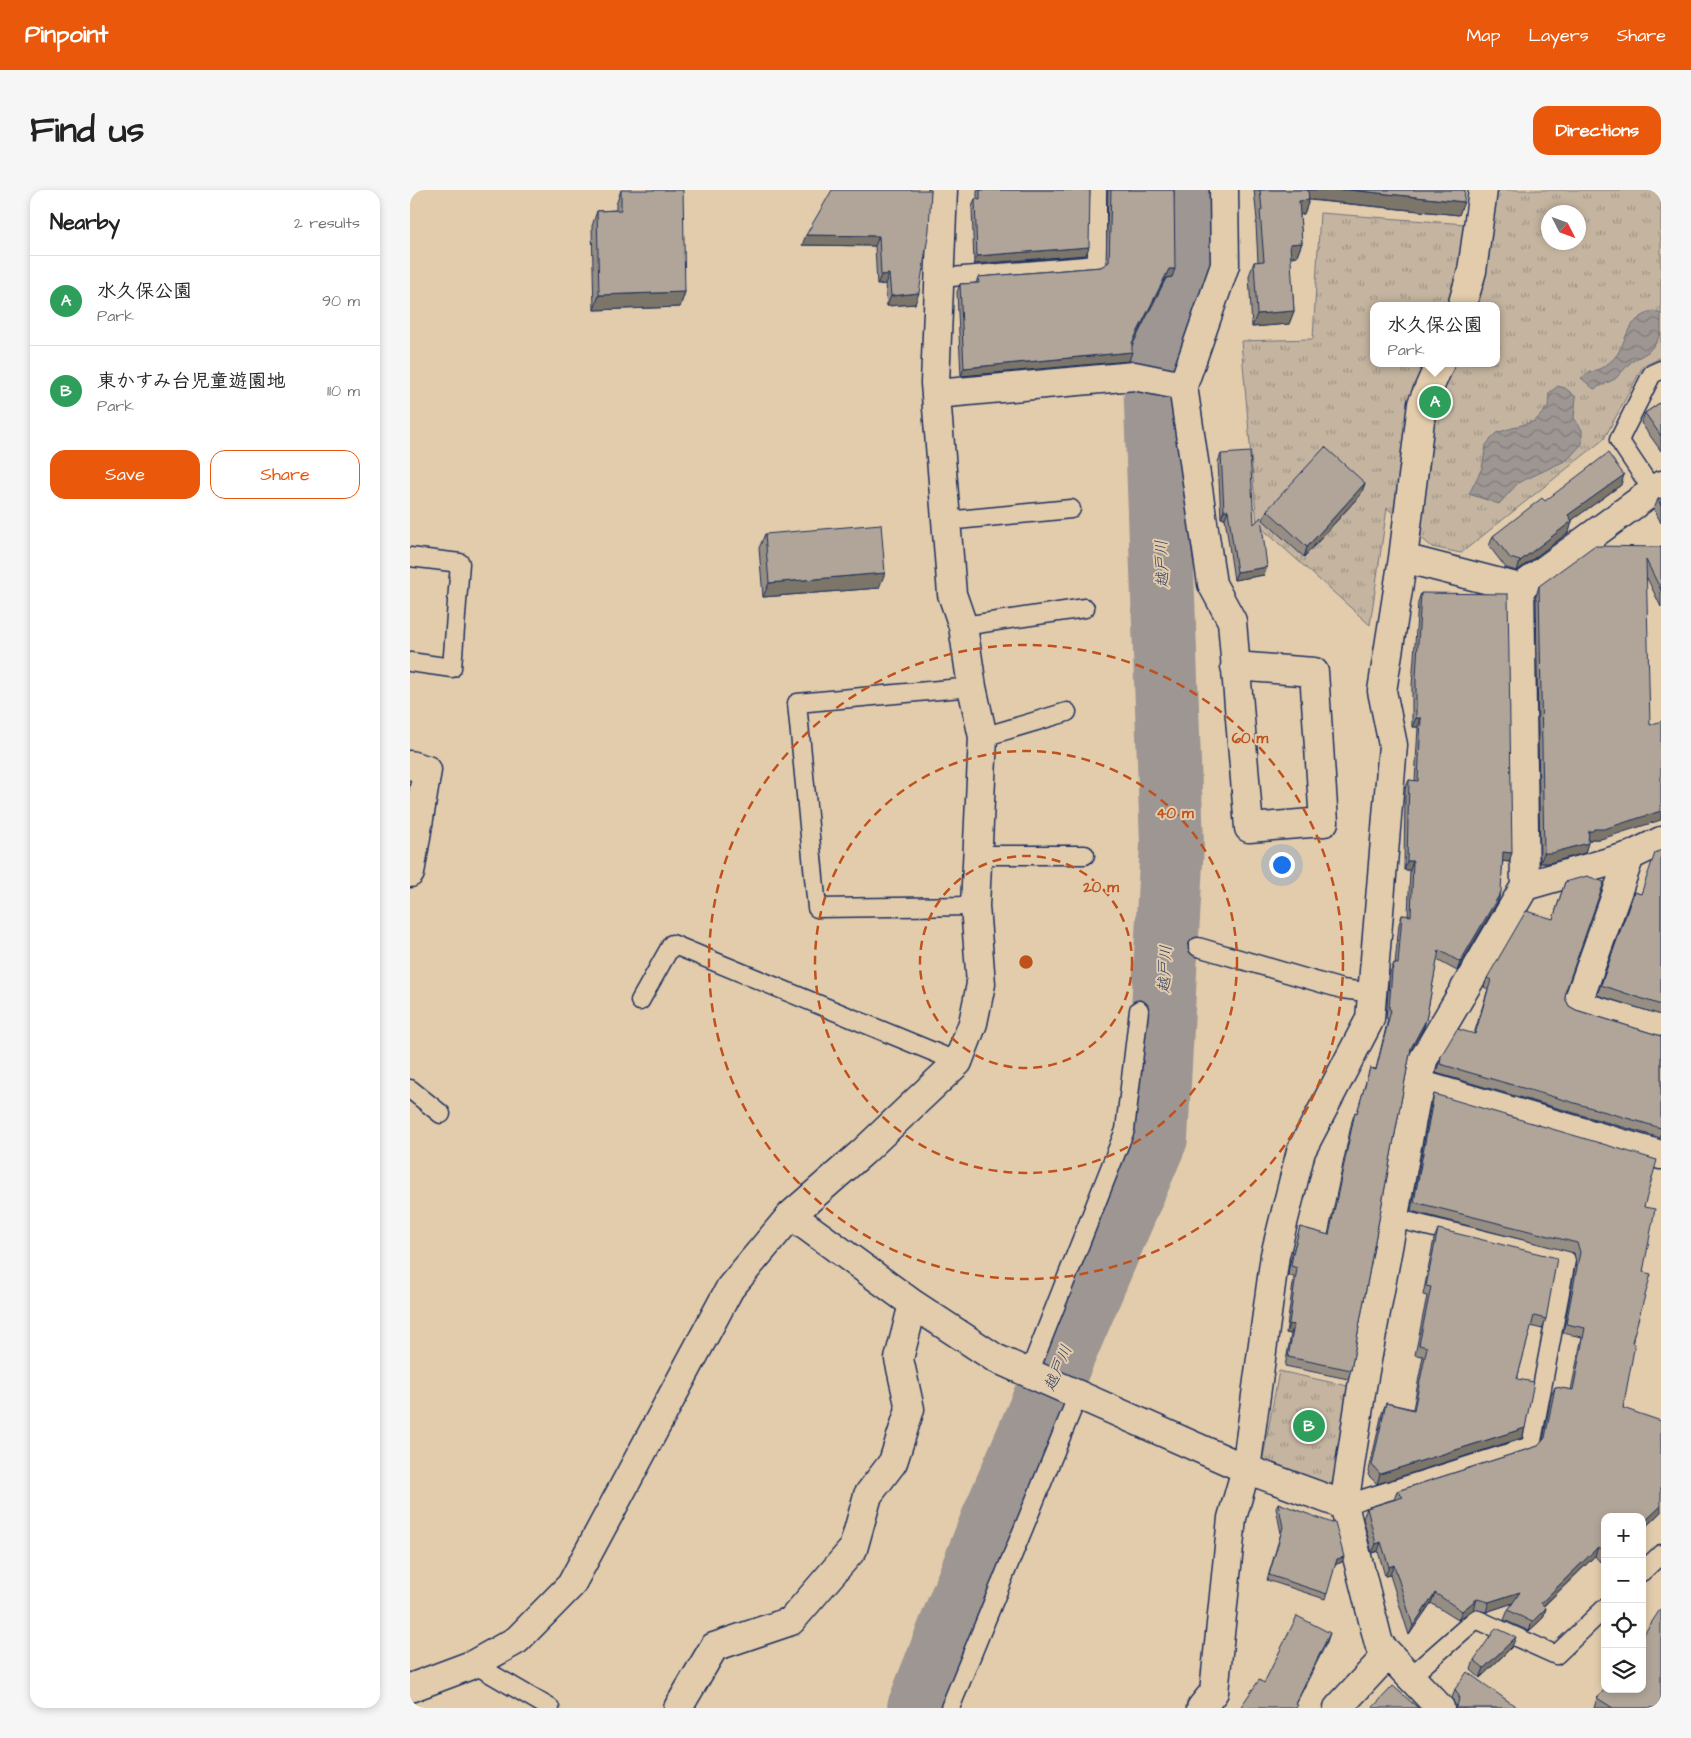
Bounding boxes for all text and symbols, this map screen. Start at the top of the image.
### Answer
text: Pinpoint [25,18,108,52]
text: Map [1466,23,1500,48]
text: Layers [1528,23,1589,48]
text: Share [1617,23,1666,48]
text: Find us [30,106,144,155]
button: Directions [1533,106,1661,155]
north arrow [1541,205,1586,250]
text: Nearby [50,208,120,237]
text: 2 results [294,212,360,234]
text: 水久保公園 [97,278,192,305]
text: A [61,290,71,312]
text: 90 m [322,290,360,312]
popup [1370,302,1500,367]
text: Park [97,305,134,327]
text: 水久保公園 [1387,312,1483,339]
text: Park [1387,339,1424,361]
text: 東かすみ台児童遊園地 [97,368,285,395]
text: B [60,380,72,402]
text: 110 m [327,380,360,402]
pin: A [1419,383,1451,421]
text: Park [97,395,134,417]
button: Save [50,450,200,499]
button: Share [210,450,360,499]
water label: 越戸川 [1150,540,1174,589]
text: 60 m [1232,728,1269,749]
text: 40 m [1156,803,1194,824]
your location [1269,852,1295,878]
text: 20 m [1082,877,1119,898]
water label: 越戸川 [1153,944,1177,995]
centre of rings [1017,953,1035,971]
water label: 越戸川 [1038,1342,1078,1395]
pin: B [1293,1407,1325,1445]
map controls [1601,1513,1646,1693]
button: + [1601,1513,1646,1558]
button: − [1601,1558,1646,1603]
button: locate [1601,1603,1646,1648]
button: layers [1601,1648,1646,1693]

